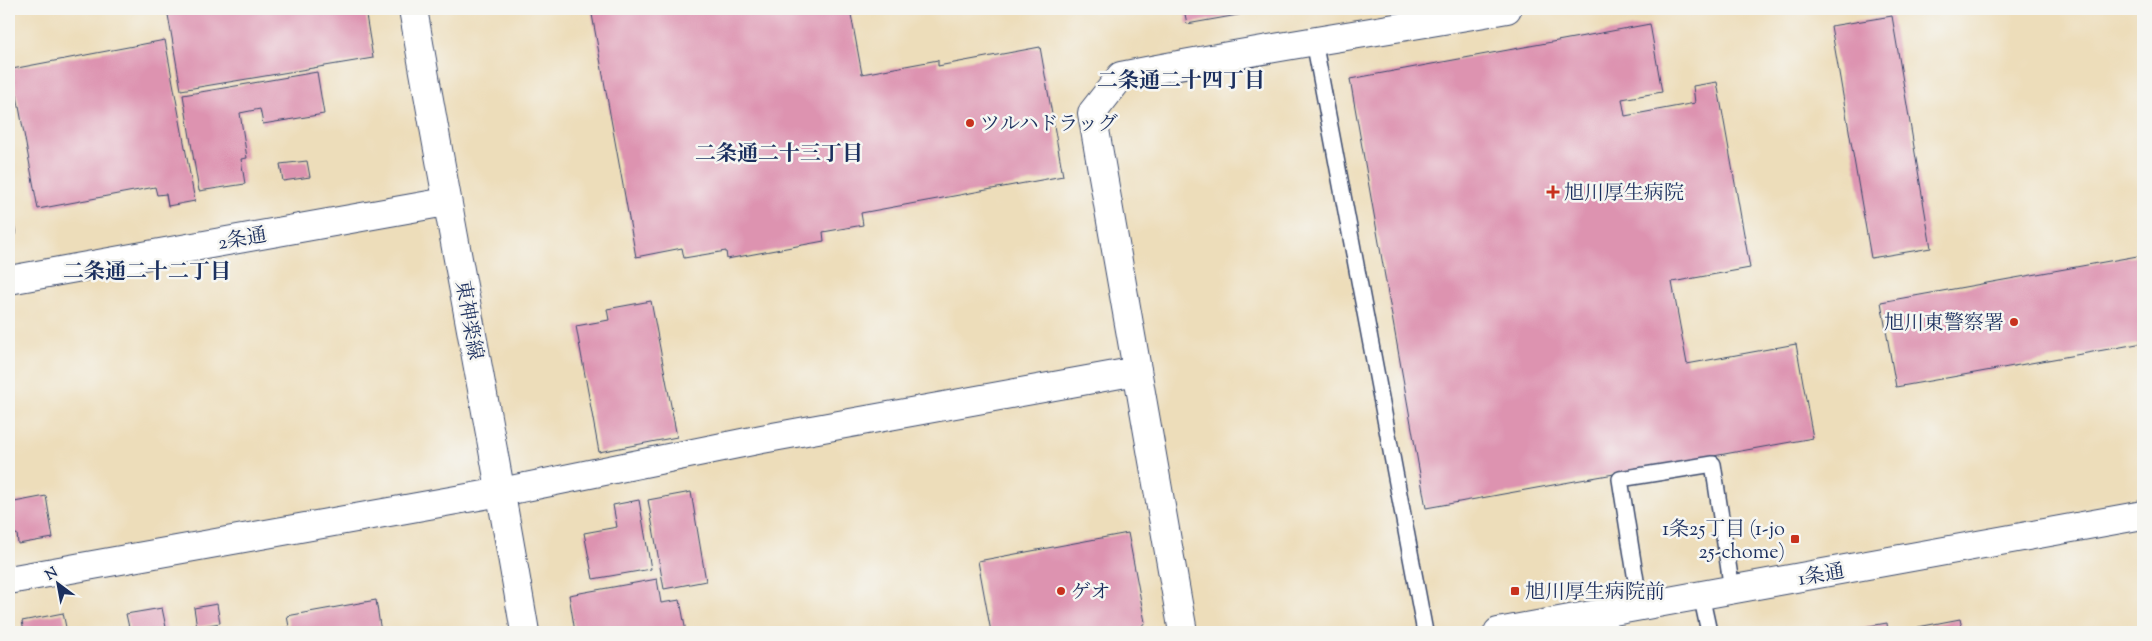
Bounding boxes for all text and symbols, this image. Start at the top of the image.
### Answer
district label: 二条通二十四丁目 [1097,67,1265,97]
place label: ツルハドラッグ [980,111,1118,140]
marker: ツルハドラッグ [964,117,976,129]
district label: 二条通二十三丁目 [695,140,863,170]
place label: 旭川厚生病院 [1564,180,1684,209]
marker: 旭川厚生病院 [1546,185,1560,199]
street label: 2条通 [216,222,269,259]
district label: 二条通二十二丁目 [63,258,231,288]
street label: 東神楽線 [446,279,489,362]
place label: 旭川東警察署 [1884,310,2004,339]
marker: 旭川東警察署 [2008,316,2020,328]
place label: 1条25丁目 (1-jo 25-chome) [1662,516,1785,568]
marker: 1条25丁目 (1-jo 25-chome) [1789,533,1801,545]
north arrow [32,558,82,608]
street label: 1条通 [1796,558,1847,595]
text: N [42,563,62,586]
place label: ゲオ [1071,579,1111,608]
place label: 旭川厚生病院前 [1525,579,1665,608]
marker: ゲオ [1055,585,1067,597]
marker: 旭川厚生病院前 [1509,585,1521,597]

